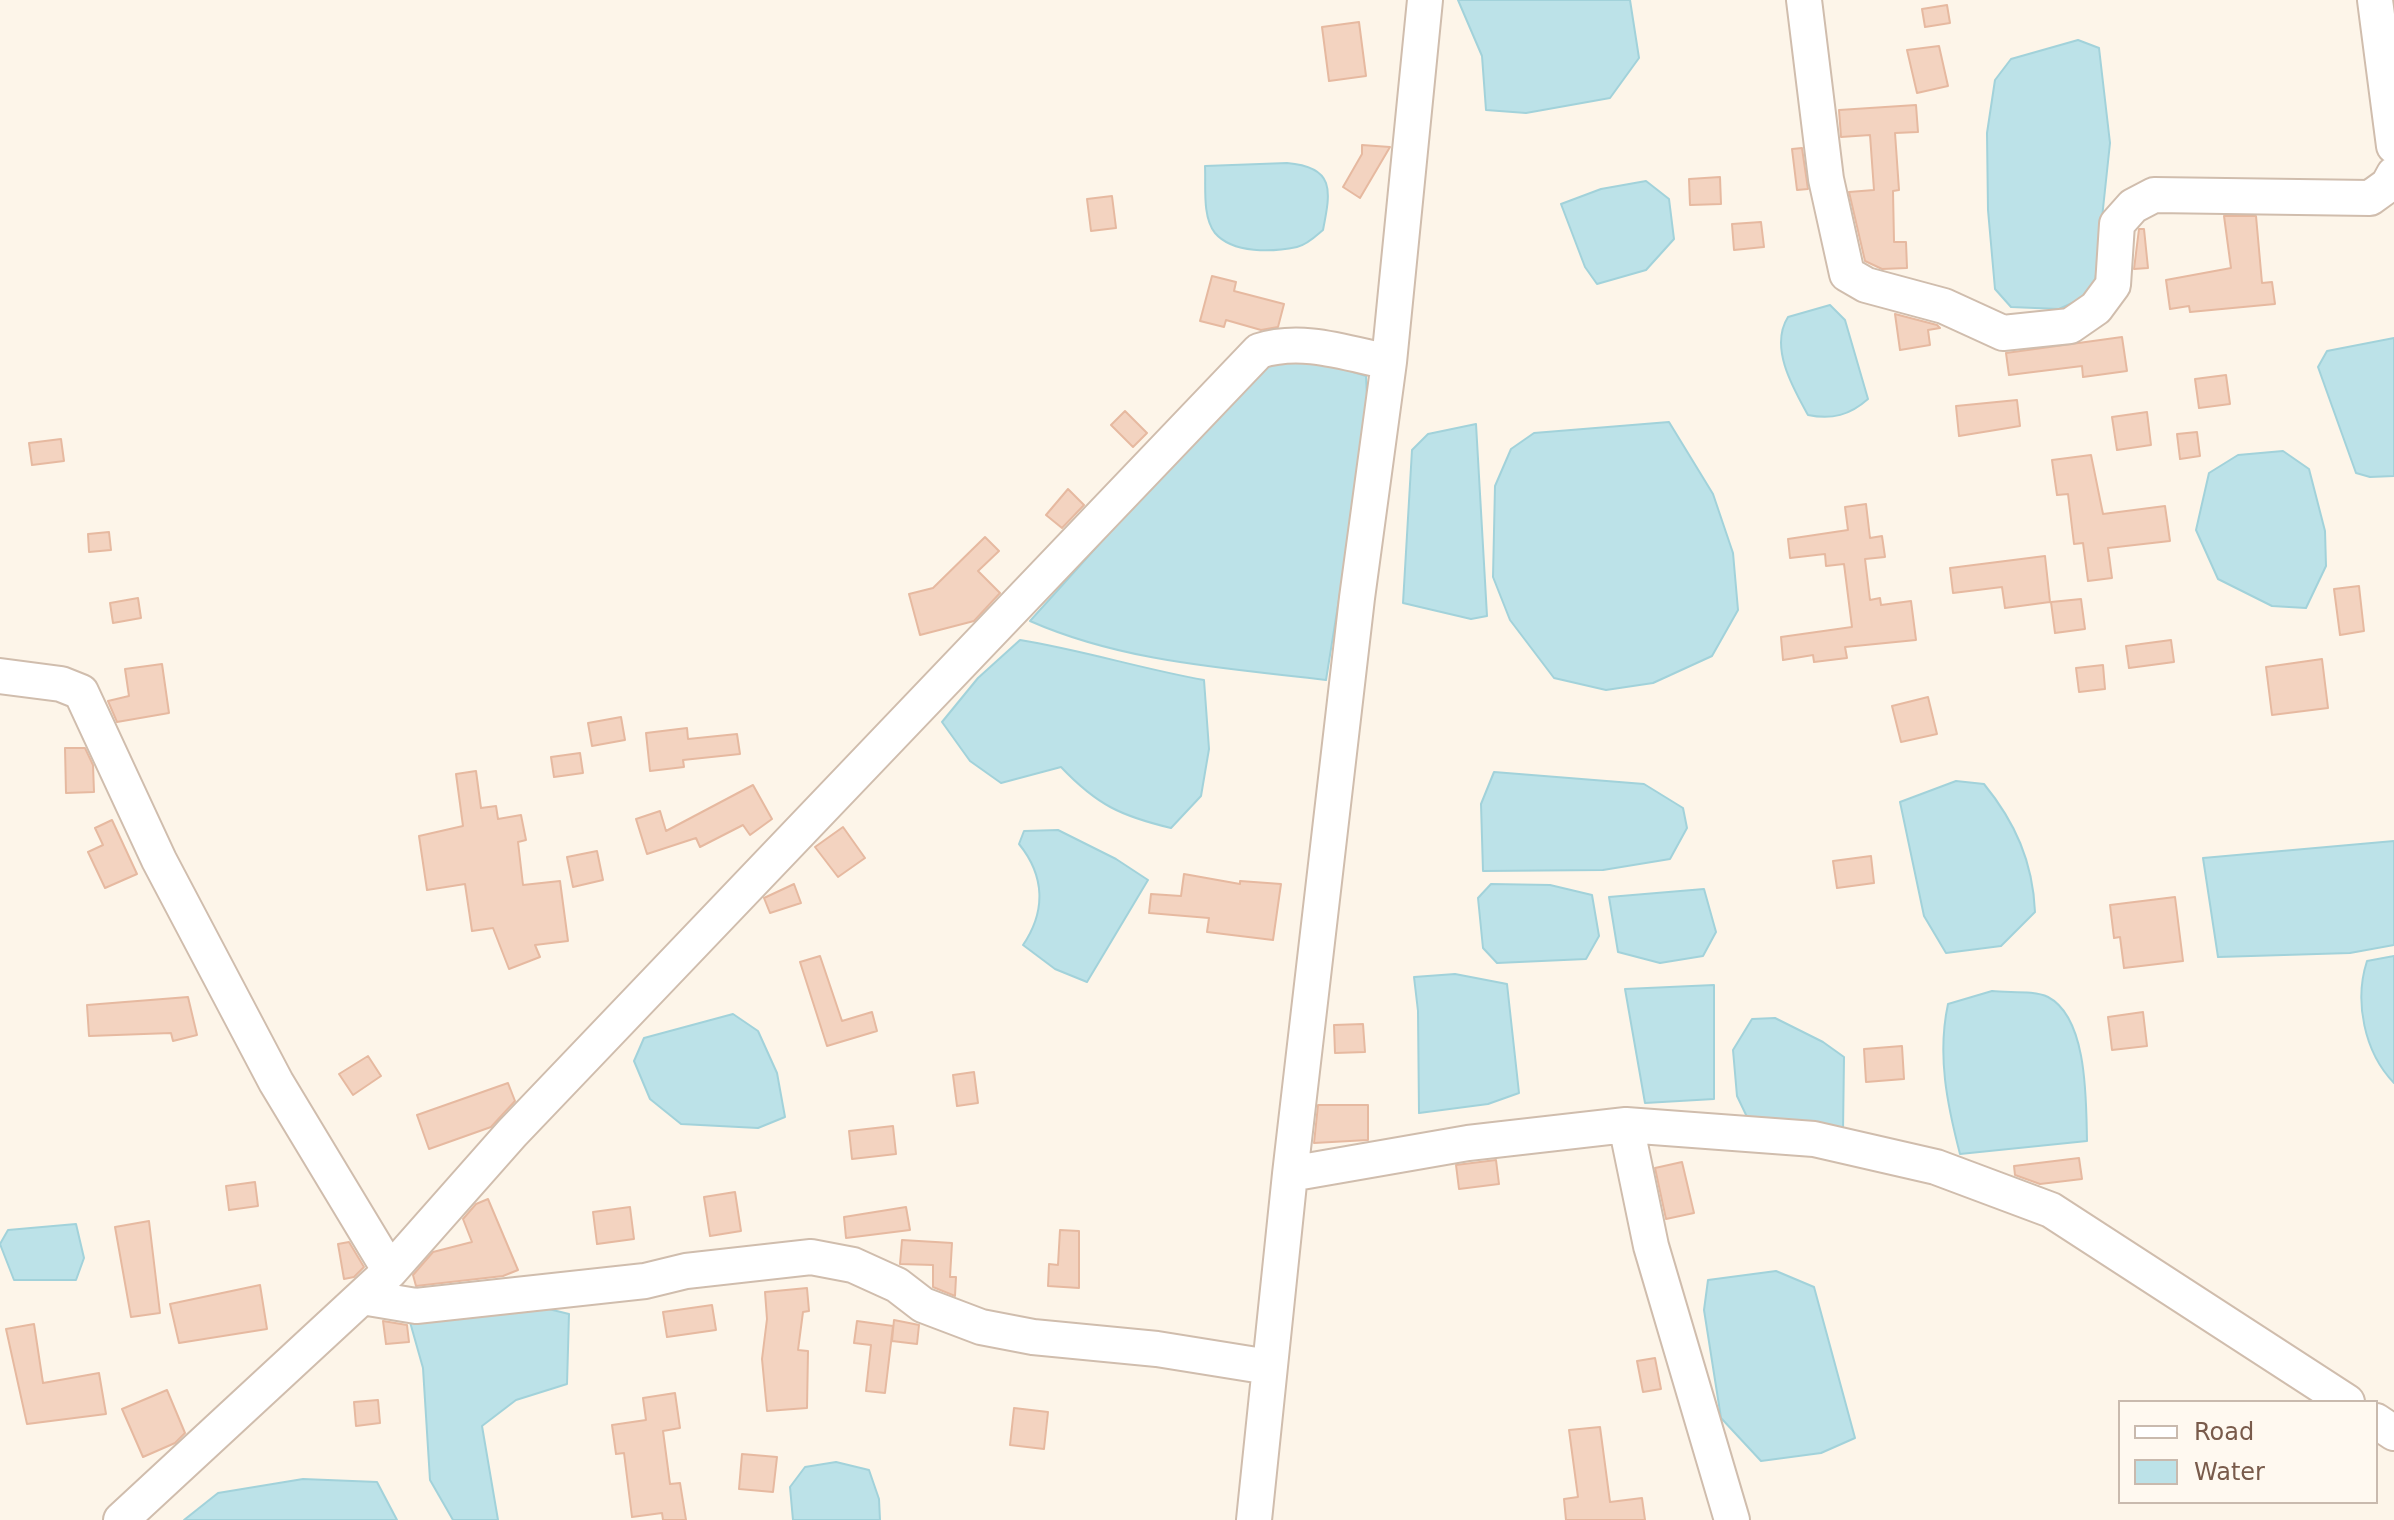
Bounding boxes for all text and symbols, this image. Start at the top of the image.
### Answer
legend [2118,1400,2378,1504]
text: Road [2194,1418,2254,1446]
text: Water [2194,1458,2265,1486]

